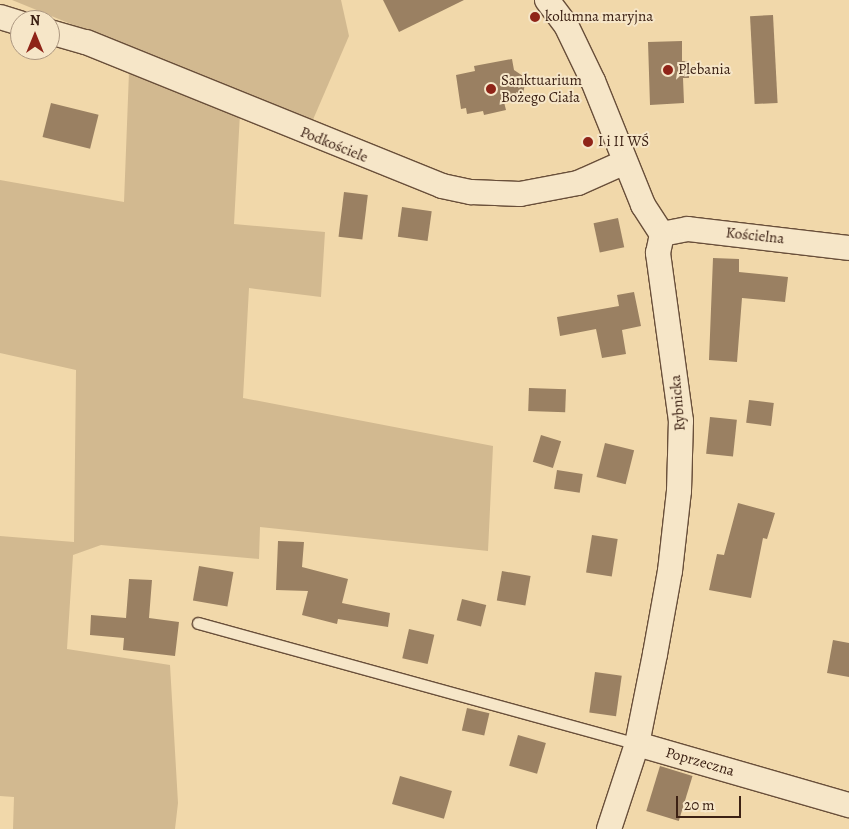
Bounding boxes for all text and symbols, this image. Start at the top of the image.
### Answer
place label: kolumna maryjna [545,8,653,26]
north arrow [10,10,60,60]
text: N [30,11,40,30]
marker: kolumna maryjna [529,11,541,23]
place label: Plebania [678,61,731,79]
marker: Plebania [662,64,674,76]
place label: Sanktuarium Bożego Ciała [501,71,582,106]
marker: Sanktuarium Bożego Ciała [485,83,497,95]
street label: Podkościele [298,123,370,167]
place label: I i II WŚ [598,133,649,151]
marker: I i II WŚ [582,136,594,148]
street label: Kościelna [725,224,785,248]
street label: Rybnicka [667,374,689,432]
street label: Poprzeczna [663,744,737,780]
scale bar [679,786,744,818]
text: 20 m [684,795,715,815]

